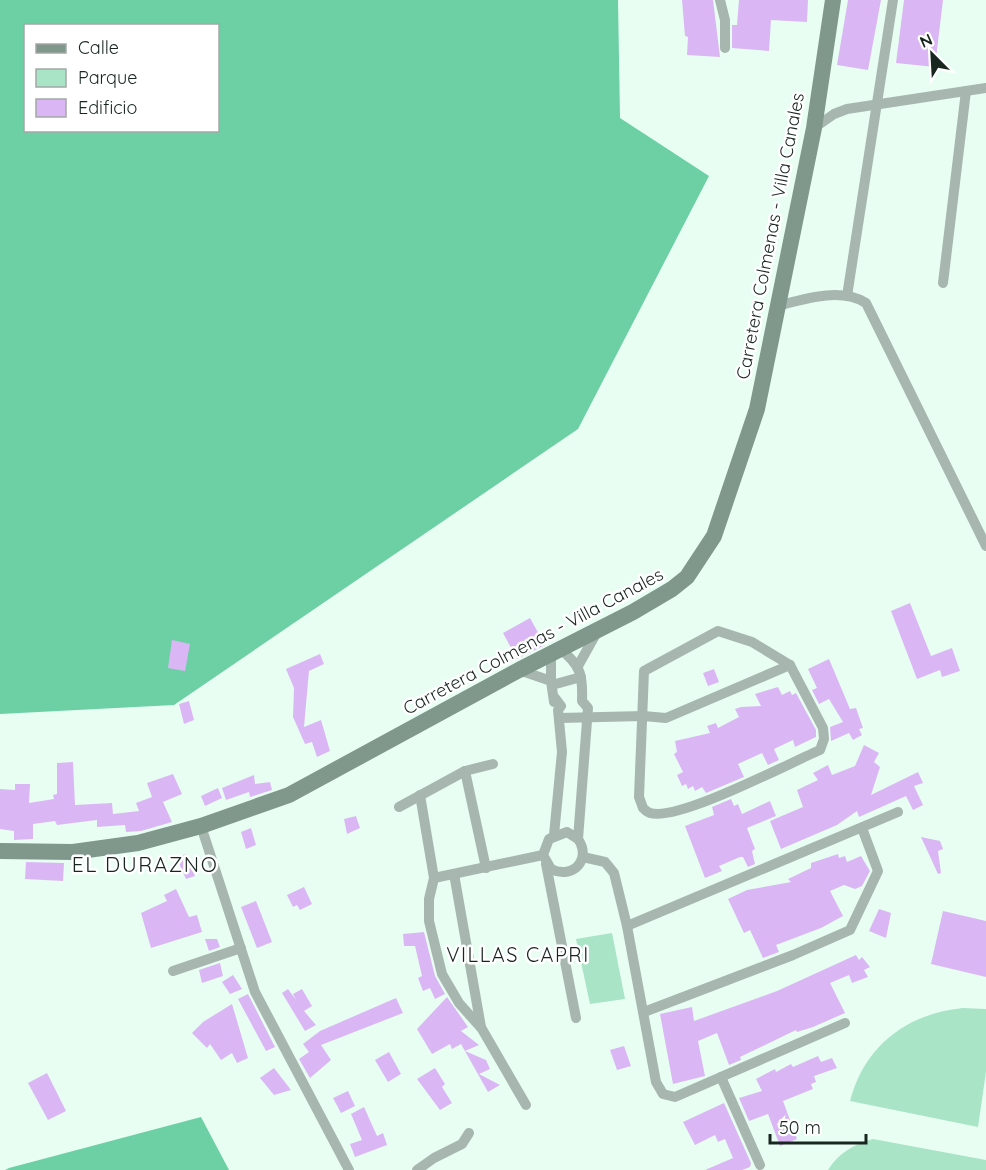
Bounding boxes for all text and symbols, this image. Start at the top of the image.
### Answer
legend [24,24,219,132]
north arrow [902,24,962,84]
text: N [916,29,935,52]
text: Calle [78,36,119,59]
text: Parque [78,66,137,89]
street label: Carretera Colmenas - Villa Canales [731,91,809,381]
text: Edificio [78,96,137,119]
street label: Carretera Colmenas - Villa Canales [399,562,667,720]
district label: EL DURAZNO [72,851,218,877]
district label: VILLAS CAPRI [446,942,590,967]
scale bar [770,1107,866,1145]
text: 50 m [779,1116,821,1139]

